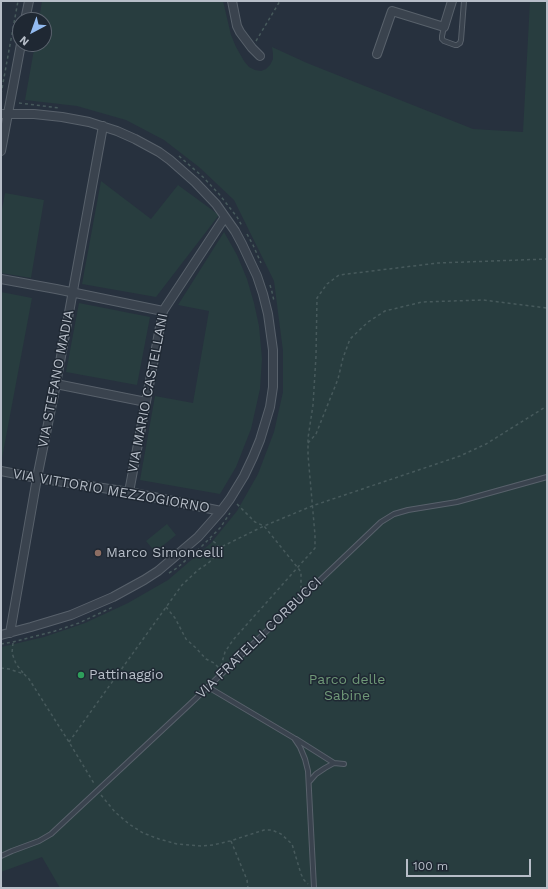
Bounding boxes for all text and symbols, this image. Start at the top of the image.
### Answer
north arrow [12,12,52,52]
text: N [17,33,32,48]
street label: VIA STEFANO MADIA [34,309,78,449]
street label: VIA MARIO CASTELLANI [124,312,172,474]
street label: VIA VITTORIO MEZZOGIORNO [11,465,211,517]
place label: Marco Simoncelli [106,545,224,561]
marker: Marco Simoncelli [93,548,103,558]
street label: VIA FRATELLI CORBUCCI [193,574,325,702]
place label: Pattinaggio [89,667,163,683]
marker: Pattinaggio [76,670,86,680]
park label: Parco delle Sabine [309,672,385,704]
scale bar [408,851,533,877]
text: 100 m [413,859,448,873]

